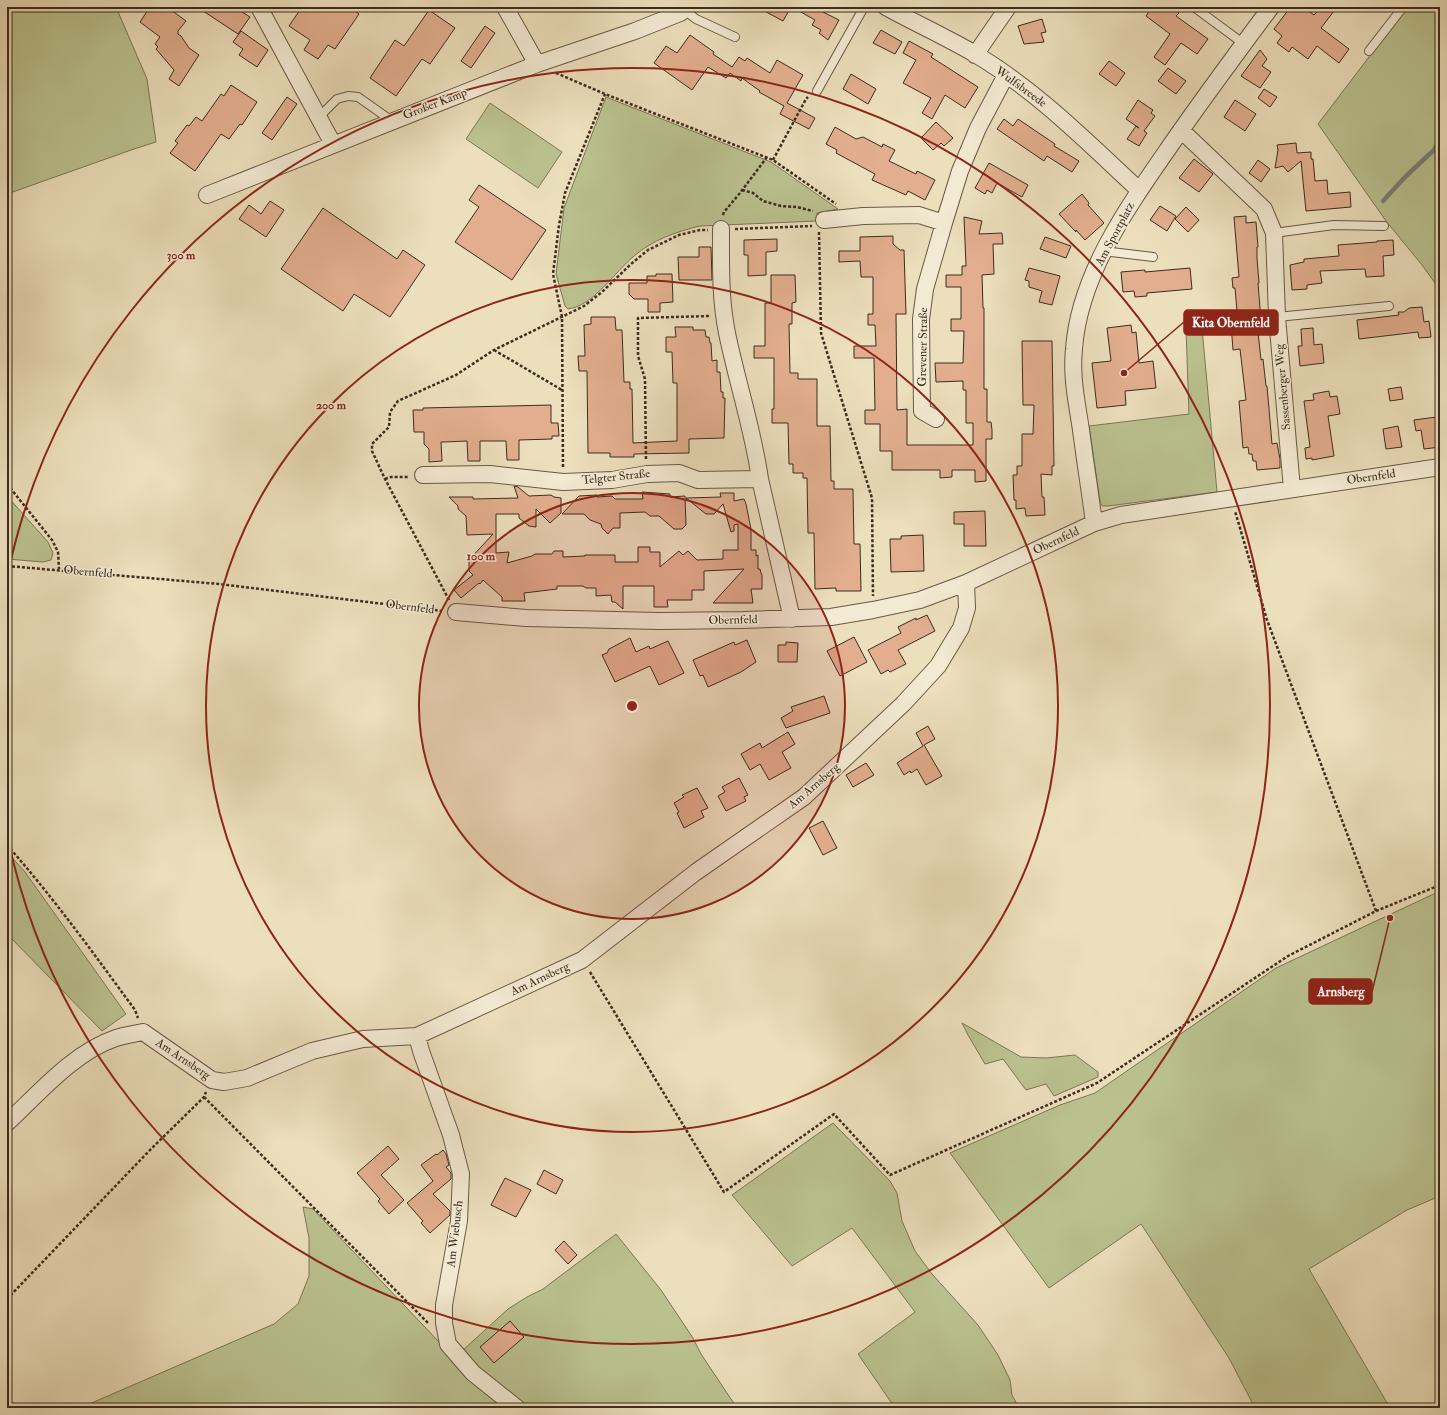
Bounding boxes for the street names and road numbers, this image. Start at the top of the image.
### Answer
street label: Wulfsbreede [992,63,1050,111]
street label: Großer Kamp [401,85,469,123]
street label: Am Sportplatz [1091,199,1138,269]
street label: Grevener Straße [915,307,931,387]
street label: Sassenberger Weg [1272,342,1294,431]
street label: Telgter Straße [581,466,651,488]
street label: Obernfeld [1346,466,1396,488]
street label: Obernfeld [1031,524,1082,558]
street label: Obernfeld [63,562,113,582]
street label: Obernfeld [385,597,435,617]
street label: Obernfeld [708,612,758,628]
street label: Am Arnsberg [785,759,844,813]
street label: Am Arnsberg [507,958,573,1000]
street label: Am Arnsberg [152,1035,214,1083]
street label: Am Wiebusch [443,1199,467,1269]

